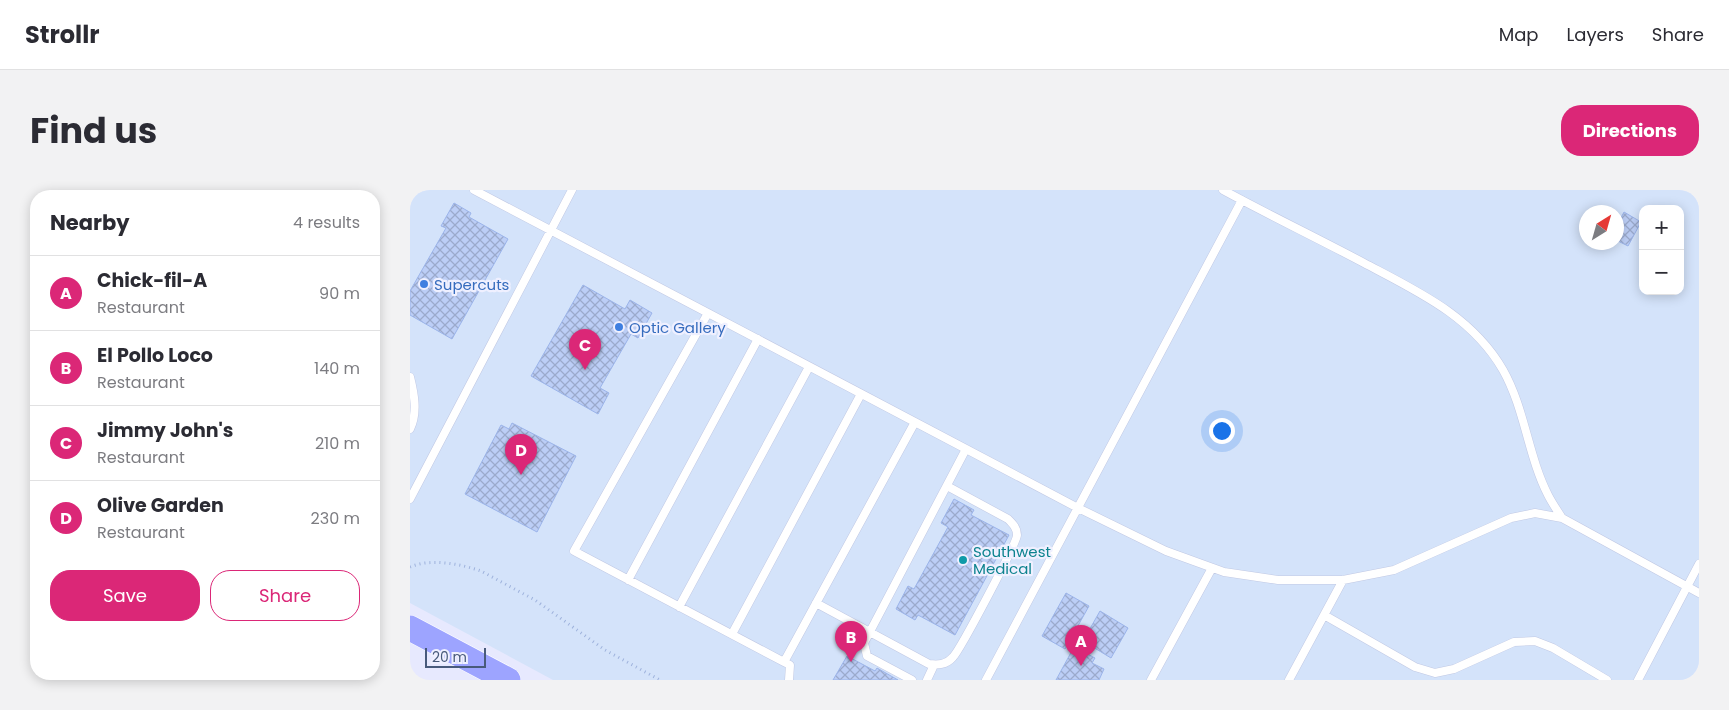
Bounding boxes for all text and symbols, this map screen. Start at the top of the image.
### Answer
text: Strollr [25,18,100,51]
text: Map [1499,22,1539,47]
text: Layers [1567,22,1624,47]
text: Share [1652,22,1704,47]
button: Directions [1561,105,1699,156]
text: Find us [30,106,157,155]
north arrow [1579,205,1624,250]
map controls [1639,205,1684,295]
button: + [1639,205,1684,250]
text: Nearby [50,208,130,237]
text: 4 results [293,211,360,234]
button: − [1639,250,1684,295]
text: Chick-fil-A [97,267,207,294]
place label: Supercuts [434,274,510,295]
marker: Supercuts [418,278,430,290]
text: A [60,282,72,305]
text: 90 m [319,282,360,305]
text: Restaurant [97,296,185,319]
place label: Optic Gallery [629,317,726,338]
marker: Optic Gallery [613,321,625,333]
pin: C [569,329,601,370]
text: El Pollo Loco [97,342,213,369]
text: B [61,357,71,380]
text: 140 m [314,357,360,380]
text: Restaurant [97,371,185,394]
text: Jimmy John's [97,417,233,444]
your location [1209,418,1235,444]
text: C [60,432,72,455]
text: 210 m [315,432,360,455]
pin: D [505,434,537,475]
text: Restaurant [97,446,185,469]
text: Olive Garden [97,492,224,519]
text: D [60,507,72,530]
text: 230 m [311,507,360,530]
text: Restaurant [97,521,185,544]
place label: Southwest Medical [973,541,1051,579]
marker: Southwest Medical [957,554,969,566]
button: Save [50,570,200,621]
button: Share [210,570,360,621]
pin: B [835,621,867,662]
pin: A [1065,625,1097,666]
scale bar [425,645,486,668]
text: 20 m [432,647,467,667]

